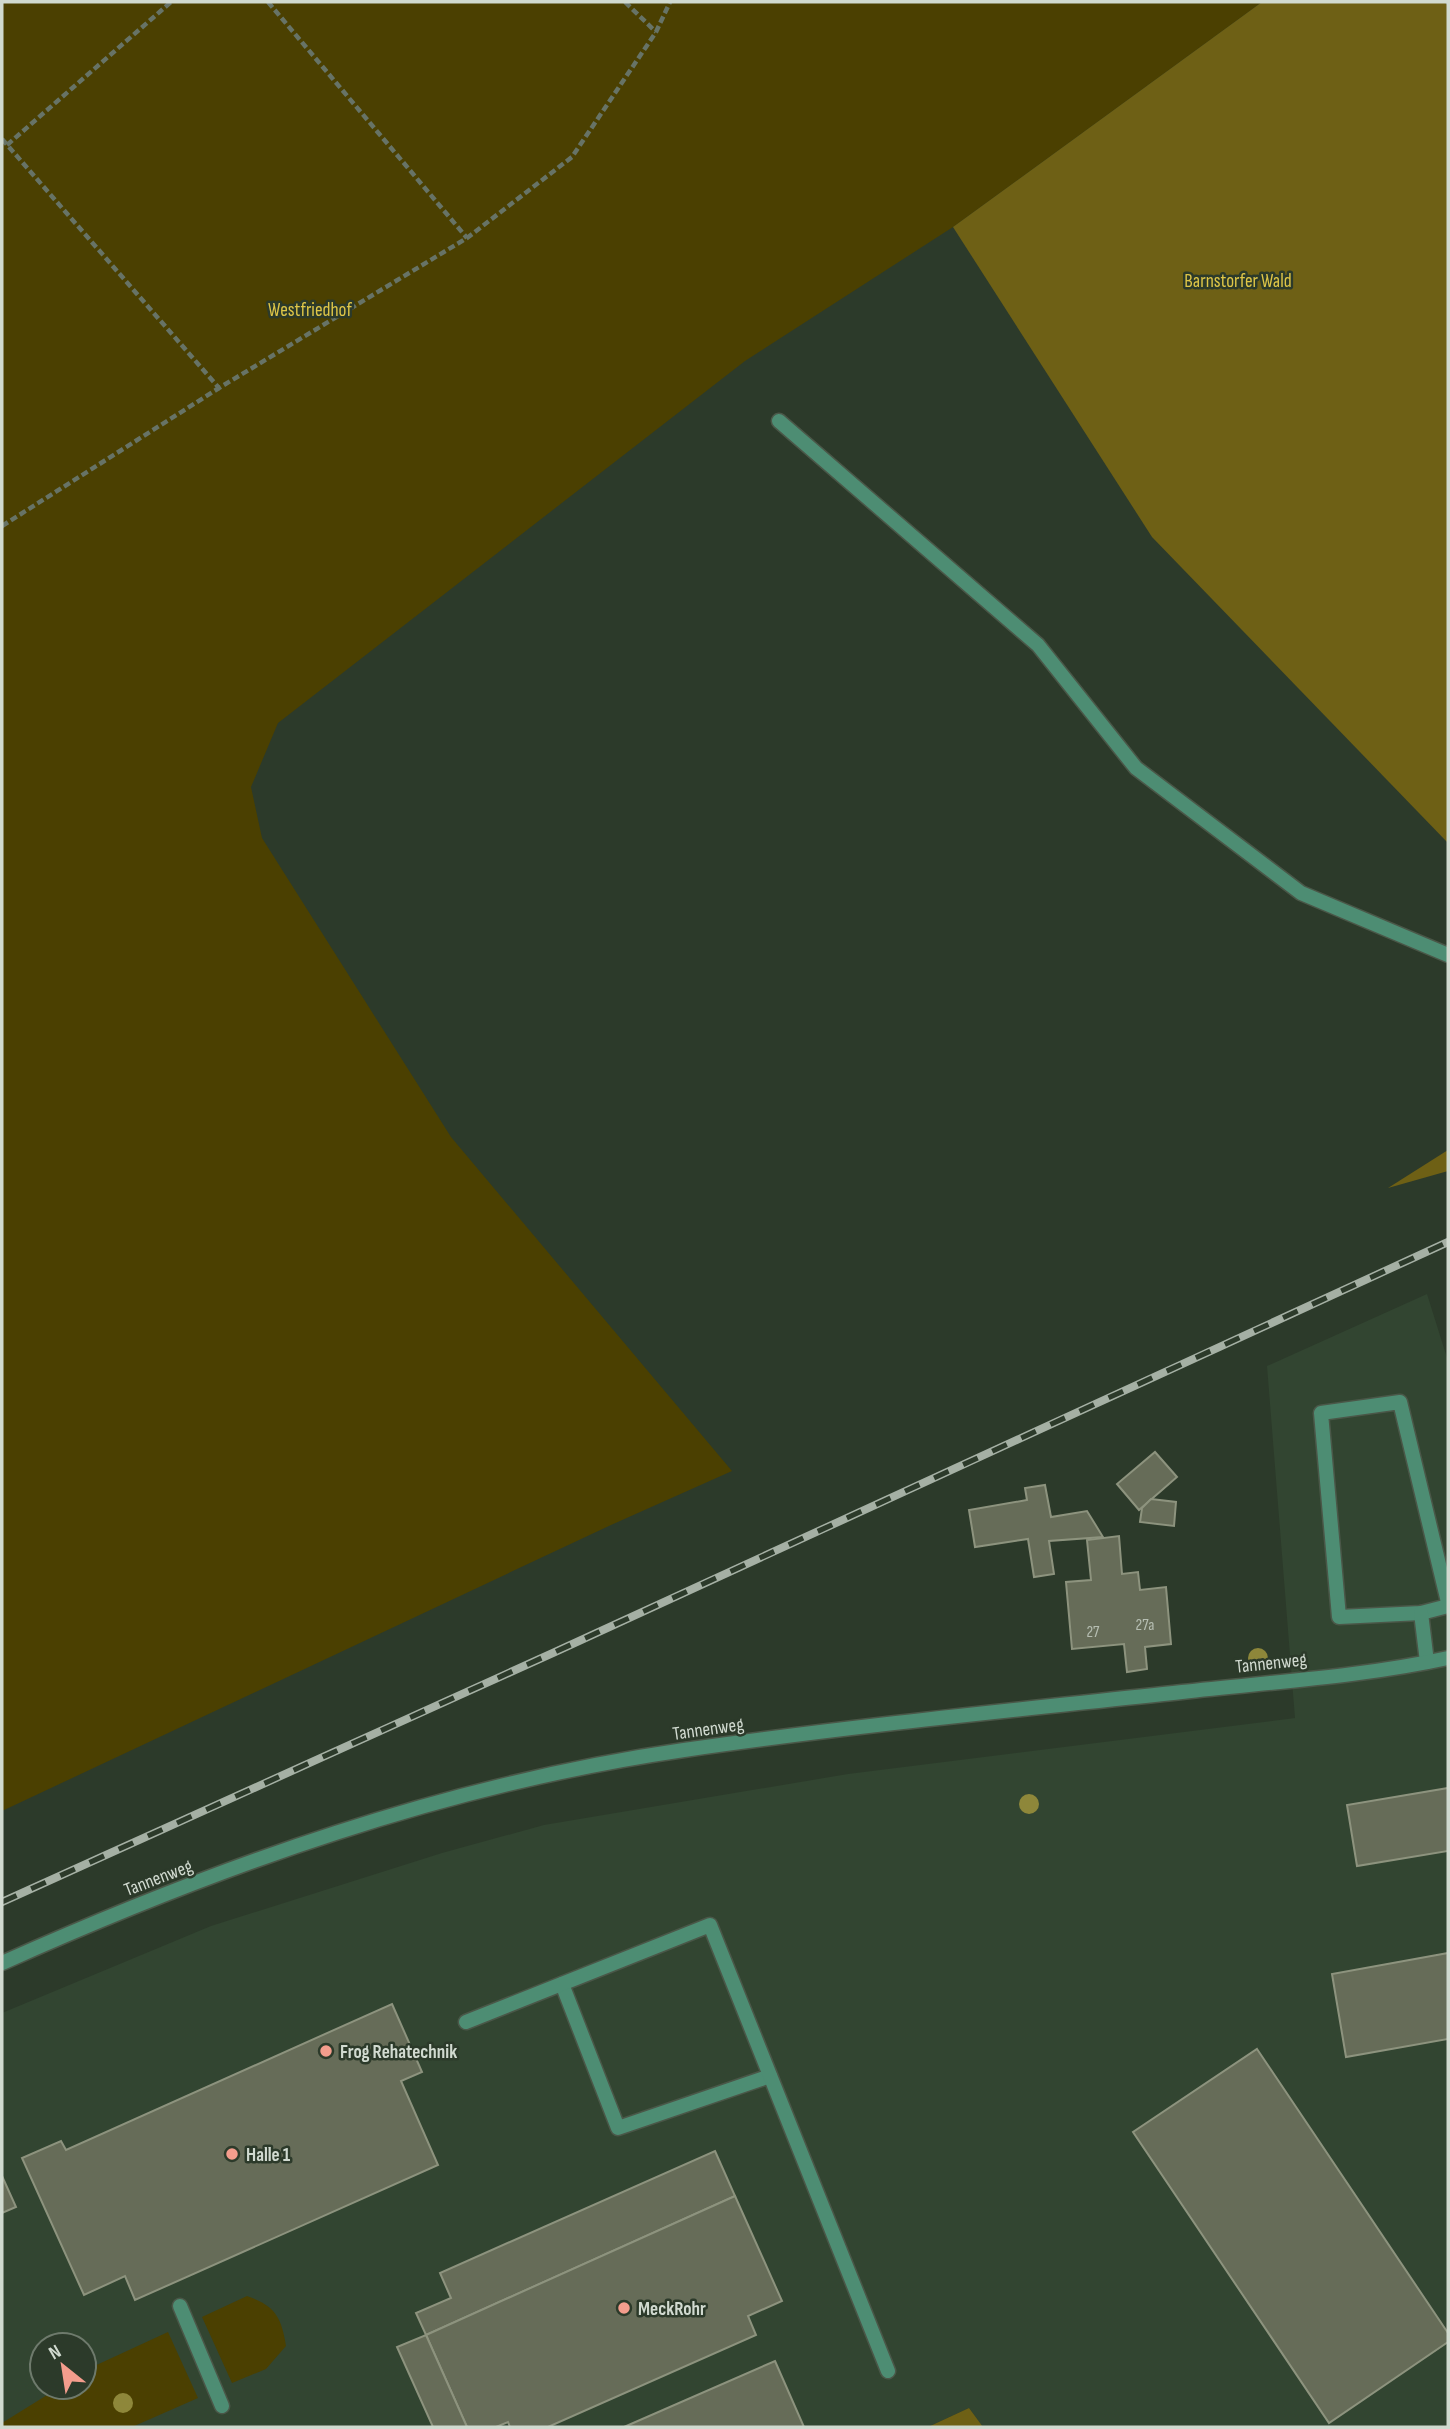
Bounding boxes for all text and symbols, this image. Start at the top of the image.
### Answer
park label: Barnstorfer Wald [1184,270,1292,293]
park label: Westfriedhof [268,299,352,322]
house number: 27a [1136,1616,1154,1635]
house number: 27 [1086,1623,1100,1642]
street label: Tannenweg [1234,1648,1308,1679]
street label: Tannenweg [671,1713,746,1746]
street label: Tannenweg [121,1855,196,1902]
place label: Frog Rehatechnik [340,2041,457,2064]
marker: Frog Rehatechnik [318,2043,334,2059]
place label: Halle 1 [246,2144,291,2167]
marker: Halle 1 [224,2146,240,2162]
place label: MeckRohr [638,2298,706,2321]
marker: MeckRohr [616,2300,632,2316]
north arrow [28,2331,98,2401]
text: N [45,2340,65,2365]

